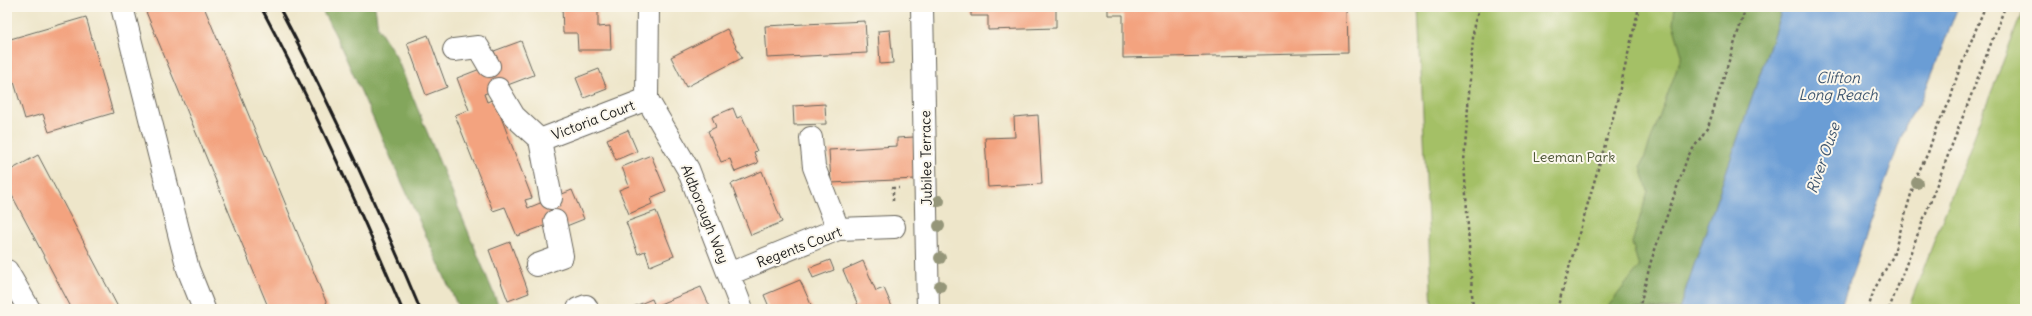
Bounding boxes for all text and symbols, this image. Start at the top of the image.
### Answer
water label: Clifton Long Reach [1798,68,1878,104]
street label: Victoria Court [549,96,637,144]
street label: Jubilee Terrace [916,110,936,206]
water label: River Ouse [1802,119,1844,196]
park label: Leeman Park [1533,148,1615,166]
street label: Aldborough Way [677,162,733,266]
street label: Regents Court [754,222,844,271]

